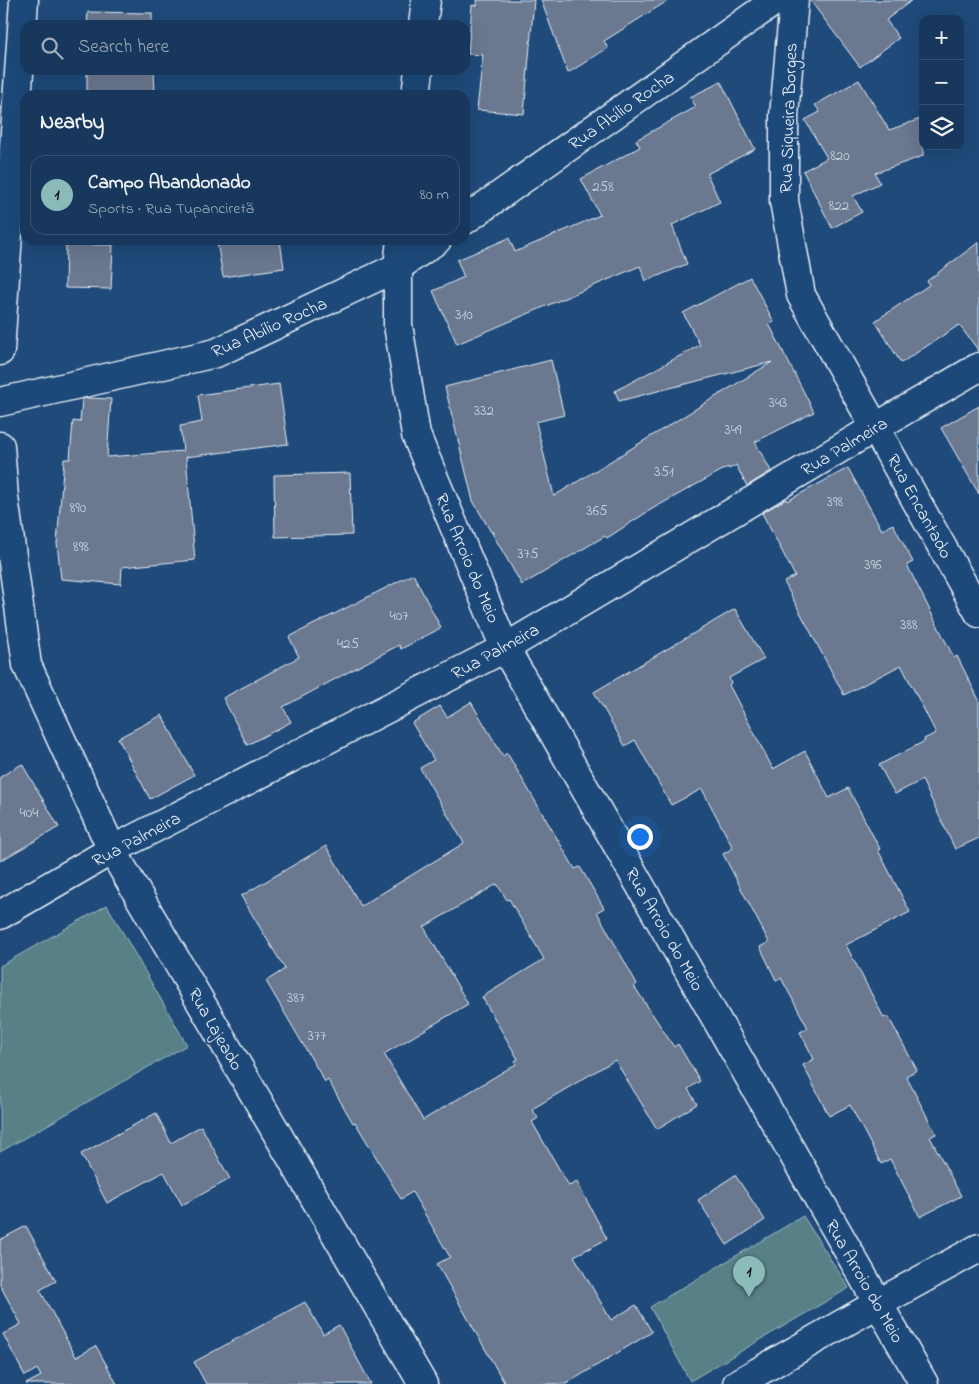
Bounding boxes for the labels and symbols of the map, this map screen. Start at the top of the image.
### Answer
street label: Rua Siqueira Borges [774,42,807,194]
street label: Rua Abílio Rocha [564,65,680,158]
house number: 820 [830,145,850,167]
house number: 258 [592,176,614,198]
house number: 822 [829,195,850,217]
street label: Rua Abílio Rocha [208,292,332,366]
house number: 310 [455,304,473,326]
house number: 343 [769,392,787,414]
house number: 332 [474,400,494,422]
street label: Rua Palmeira [797,412,893,484]
house number: 349 [725,419,742,441]
street label: Rua Encantado [879,450,958,564]
house number: 351 [654,461,674,483]
street label: Rua Arroio do Meio [427,490,505,628]
house number: 398 [827,491,844,513]
house number: 890 [70,497,87,519]
house number: 365 [586,500,608,522]
house number: 898 [73,536,89,558]
house number: 375 [518,543,539,565]
house number: 396 [864,554,882,576]
house number: 407 [390,605,408,627]
house number: 388 [900,614,918,636]
street label: Rua Palmeira [447,618,545,688]
house number: 425 [337,633,360,655]
house number: 404 [20,802,38,824]
street label: Rua Palmeira [88,806,186,875]
your location [627,824,653,850]
street label: Rua Arroio do Meio [617,863,709,997]
street label: Rua Lajeado [180,984,248,1076]
house number: 387 [287,987,305,1009]
house number: 377 [308,1025,326,1047]
street label: Rua Arroio do Meio [817,1215,909,1349]
pin: 1 [733,1256,765,1297]

